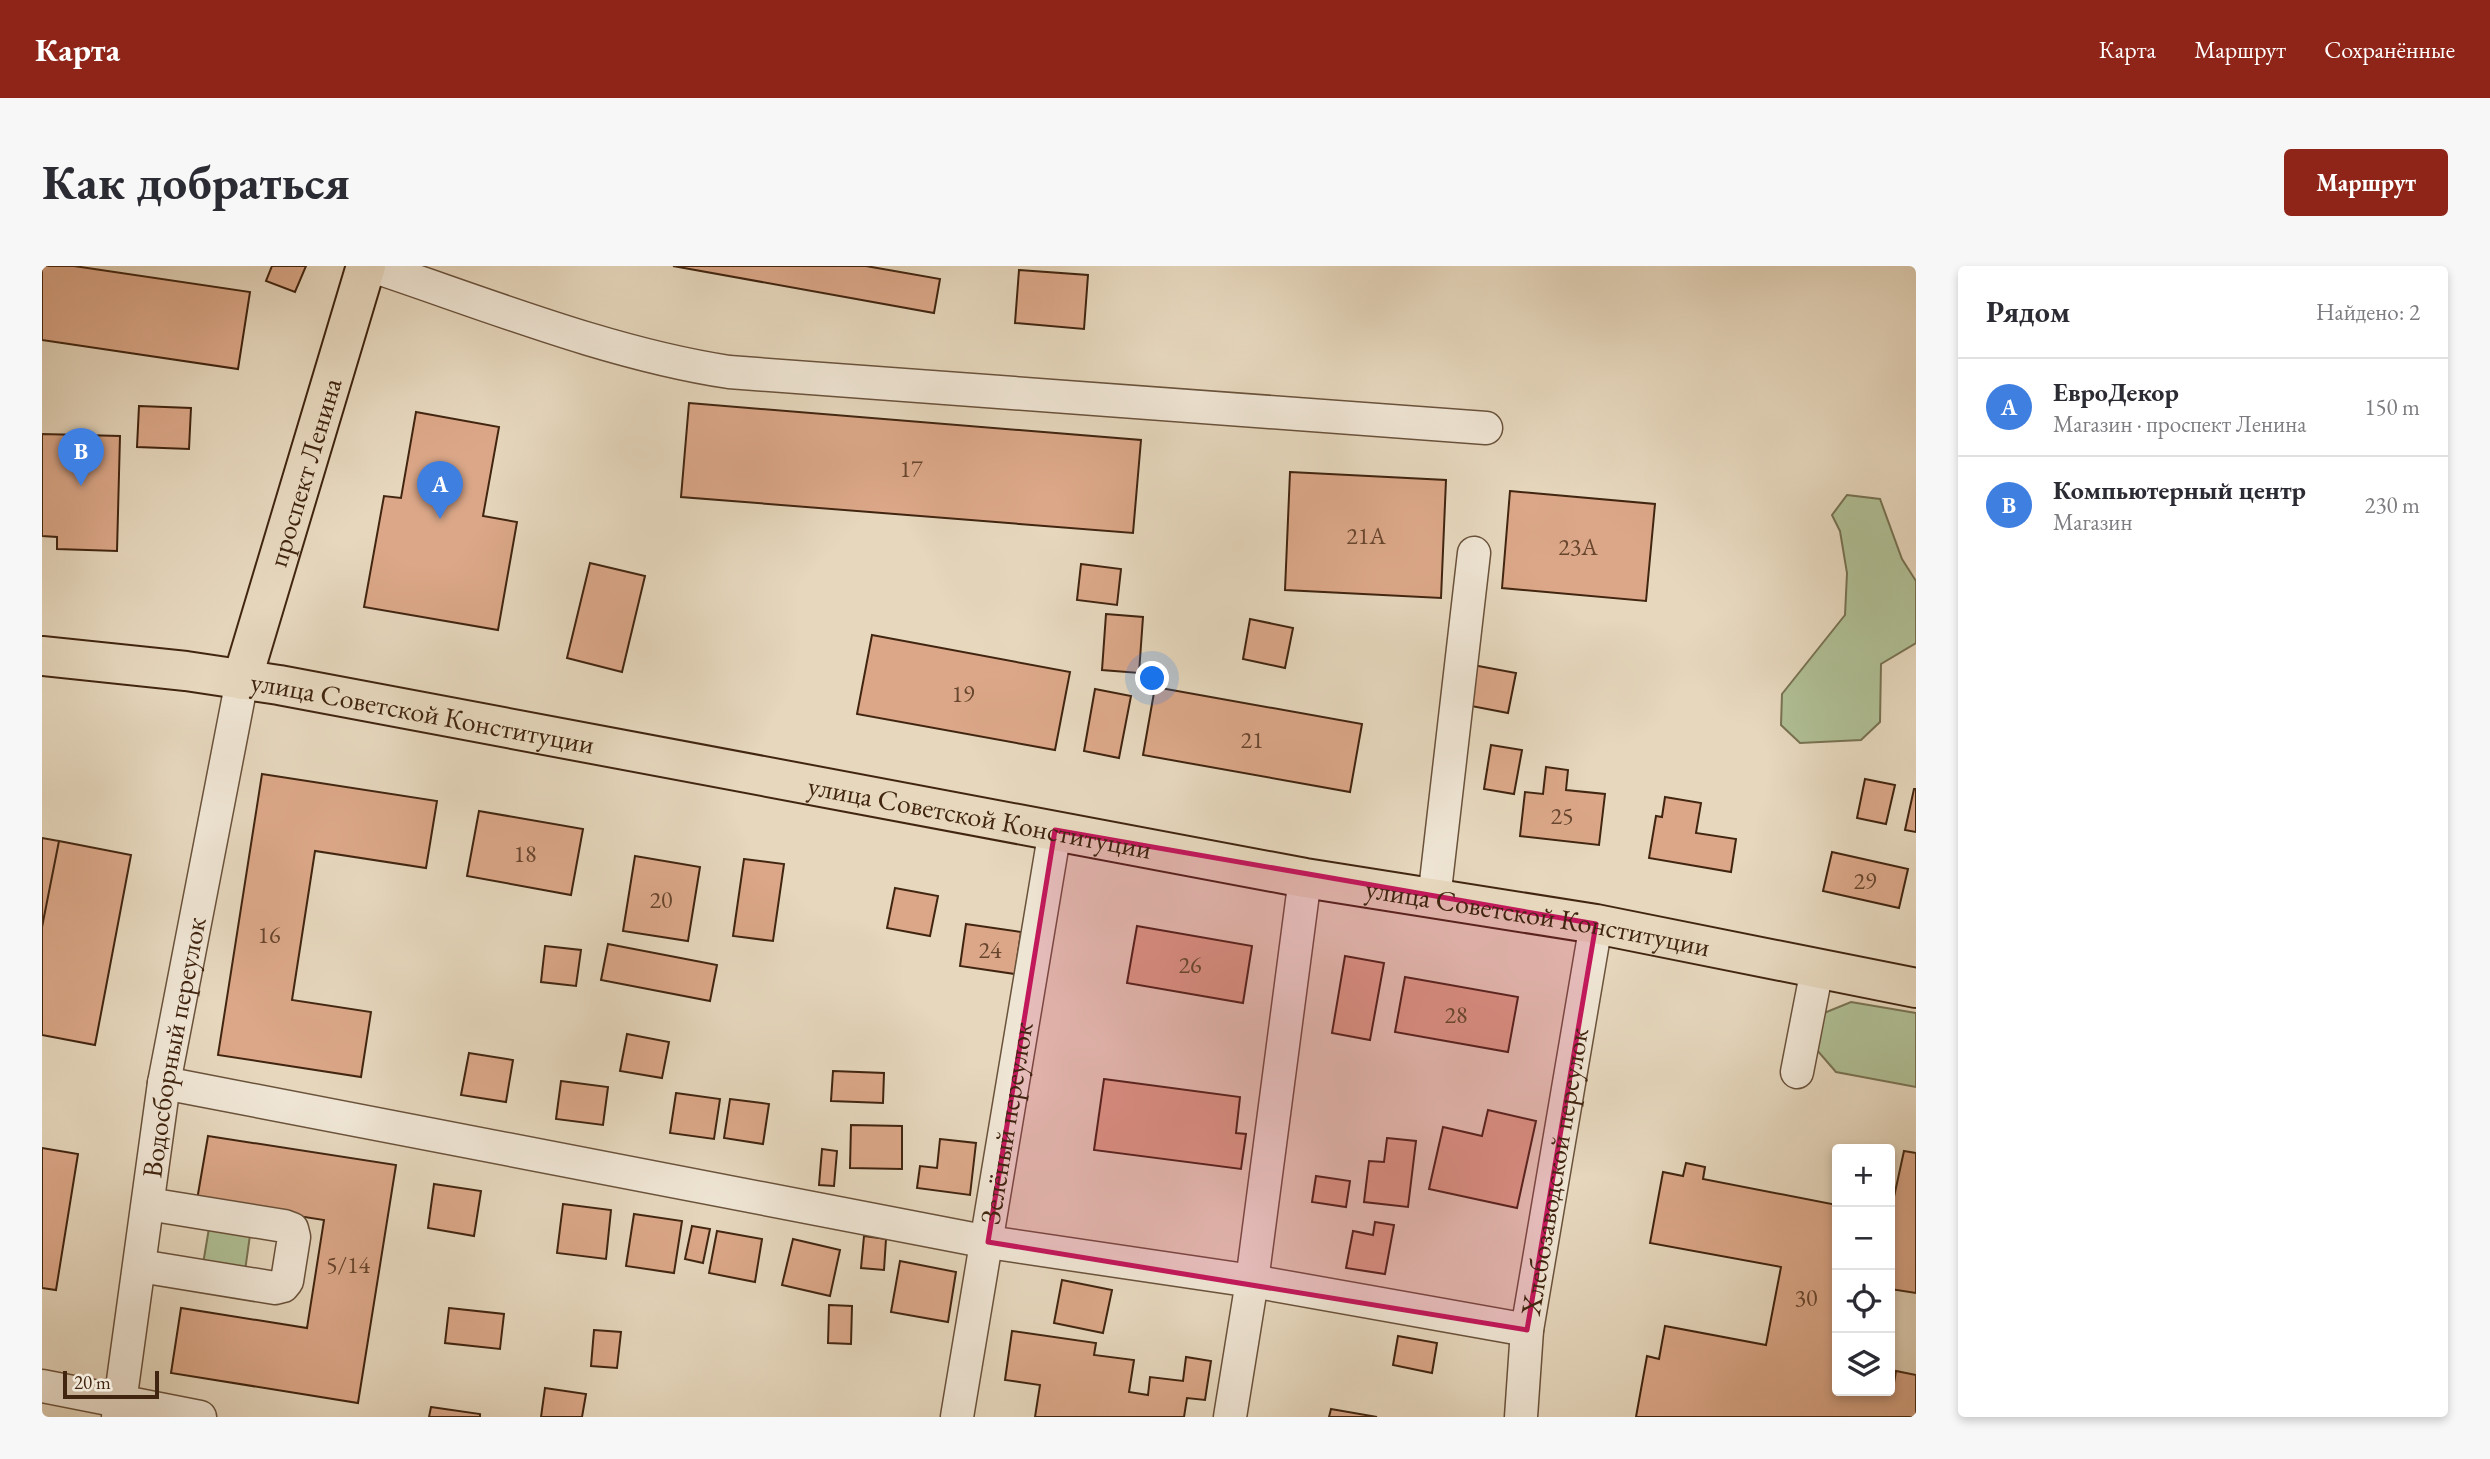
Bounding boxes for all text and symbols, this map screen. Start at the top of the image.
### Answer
text: Карта [35,28,120,71]
text: Карта [2099,34,2156,65]
text: Маршрут [2194,34,2286,65]
text: Сохранённые [2324,34,2455,65]
button: Маршрут [2284,149,2448,216]
text: Как добраться [42,150,350,214]
text: Рядом [1986,292,2070,331]
text: Найдено: 2 [2316,297,2420,327]
street label: проспект Ленина [259,373,350,571]
text: ЕвроДекор [2053,375,2179,409]
text: A [2001,392,2017,422]
text: 150 m [2364,392,2420,422]
text: Магазин · проспект Ленина [2053,409,2306,439]
pin: B [58,428,104,486]
house number: 17 [899,453,923,484]
pin: A [417,461,463,519]
text: Компьютерный центр [2053,473,2306,507]
text: B [2002,490,2016,520]
text: 230 m [2364,490,2420,520]
text: Магазин [2053,507,2132,537]
house number: 21А [1346,520,1386,551]
house number: 23А [1558,531,1598,562]
your location [1135,661,1169,695]
street label: улица Советской Конституции [248,663,598,762]
house number: 19 [951,678,975,709]
house number: 21 [1240,724,1264,755]
street label: улица Советской Конституции [805,767,1155,867]
house number: 25 [1550,800,1574,831]
house number: 18 [513,838,537,869]
house number: 29 [1853,865,1877,896]
street label: улица Советской Конституции [1363,870,1714,964]
house number: 20 [649,884,673,915]
street label: Водосборный переулок [133,914,214,1180]
house number: 16 [257,919,281,950]
house number: 24 [978,934,1002,965]
house number: 26 [1178,949,1202,980]
house number: 28 [1444,999,1468,1030]
street label: Зелёный переулок [971,1019,1041,1227]
street label: Хлебозаводской переулок [1512,1025,1596,1319]
map controls [1832,1144,1895,1396]
button: + [1832,1144,1895,1207]
button: − [1832,1207,1895,1270]
house number: 5/14 [326,1249,371,1280]
button: locate [1832,1270,1895,1333]
house number: 30 [1794,1282,1818,1313]
button: layers [1832,1333,1895,1396]
scale bar [63,1368,159,1400]
text: 20 m [74,1370,111,1395]

